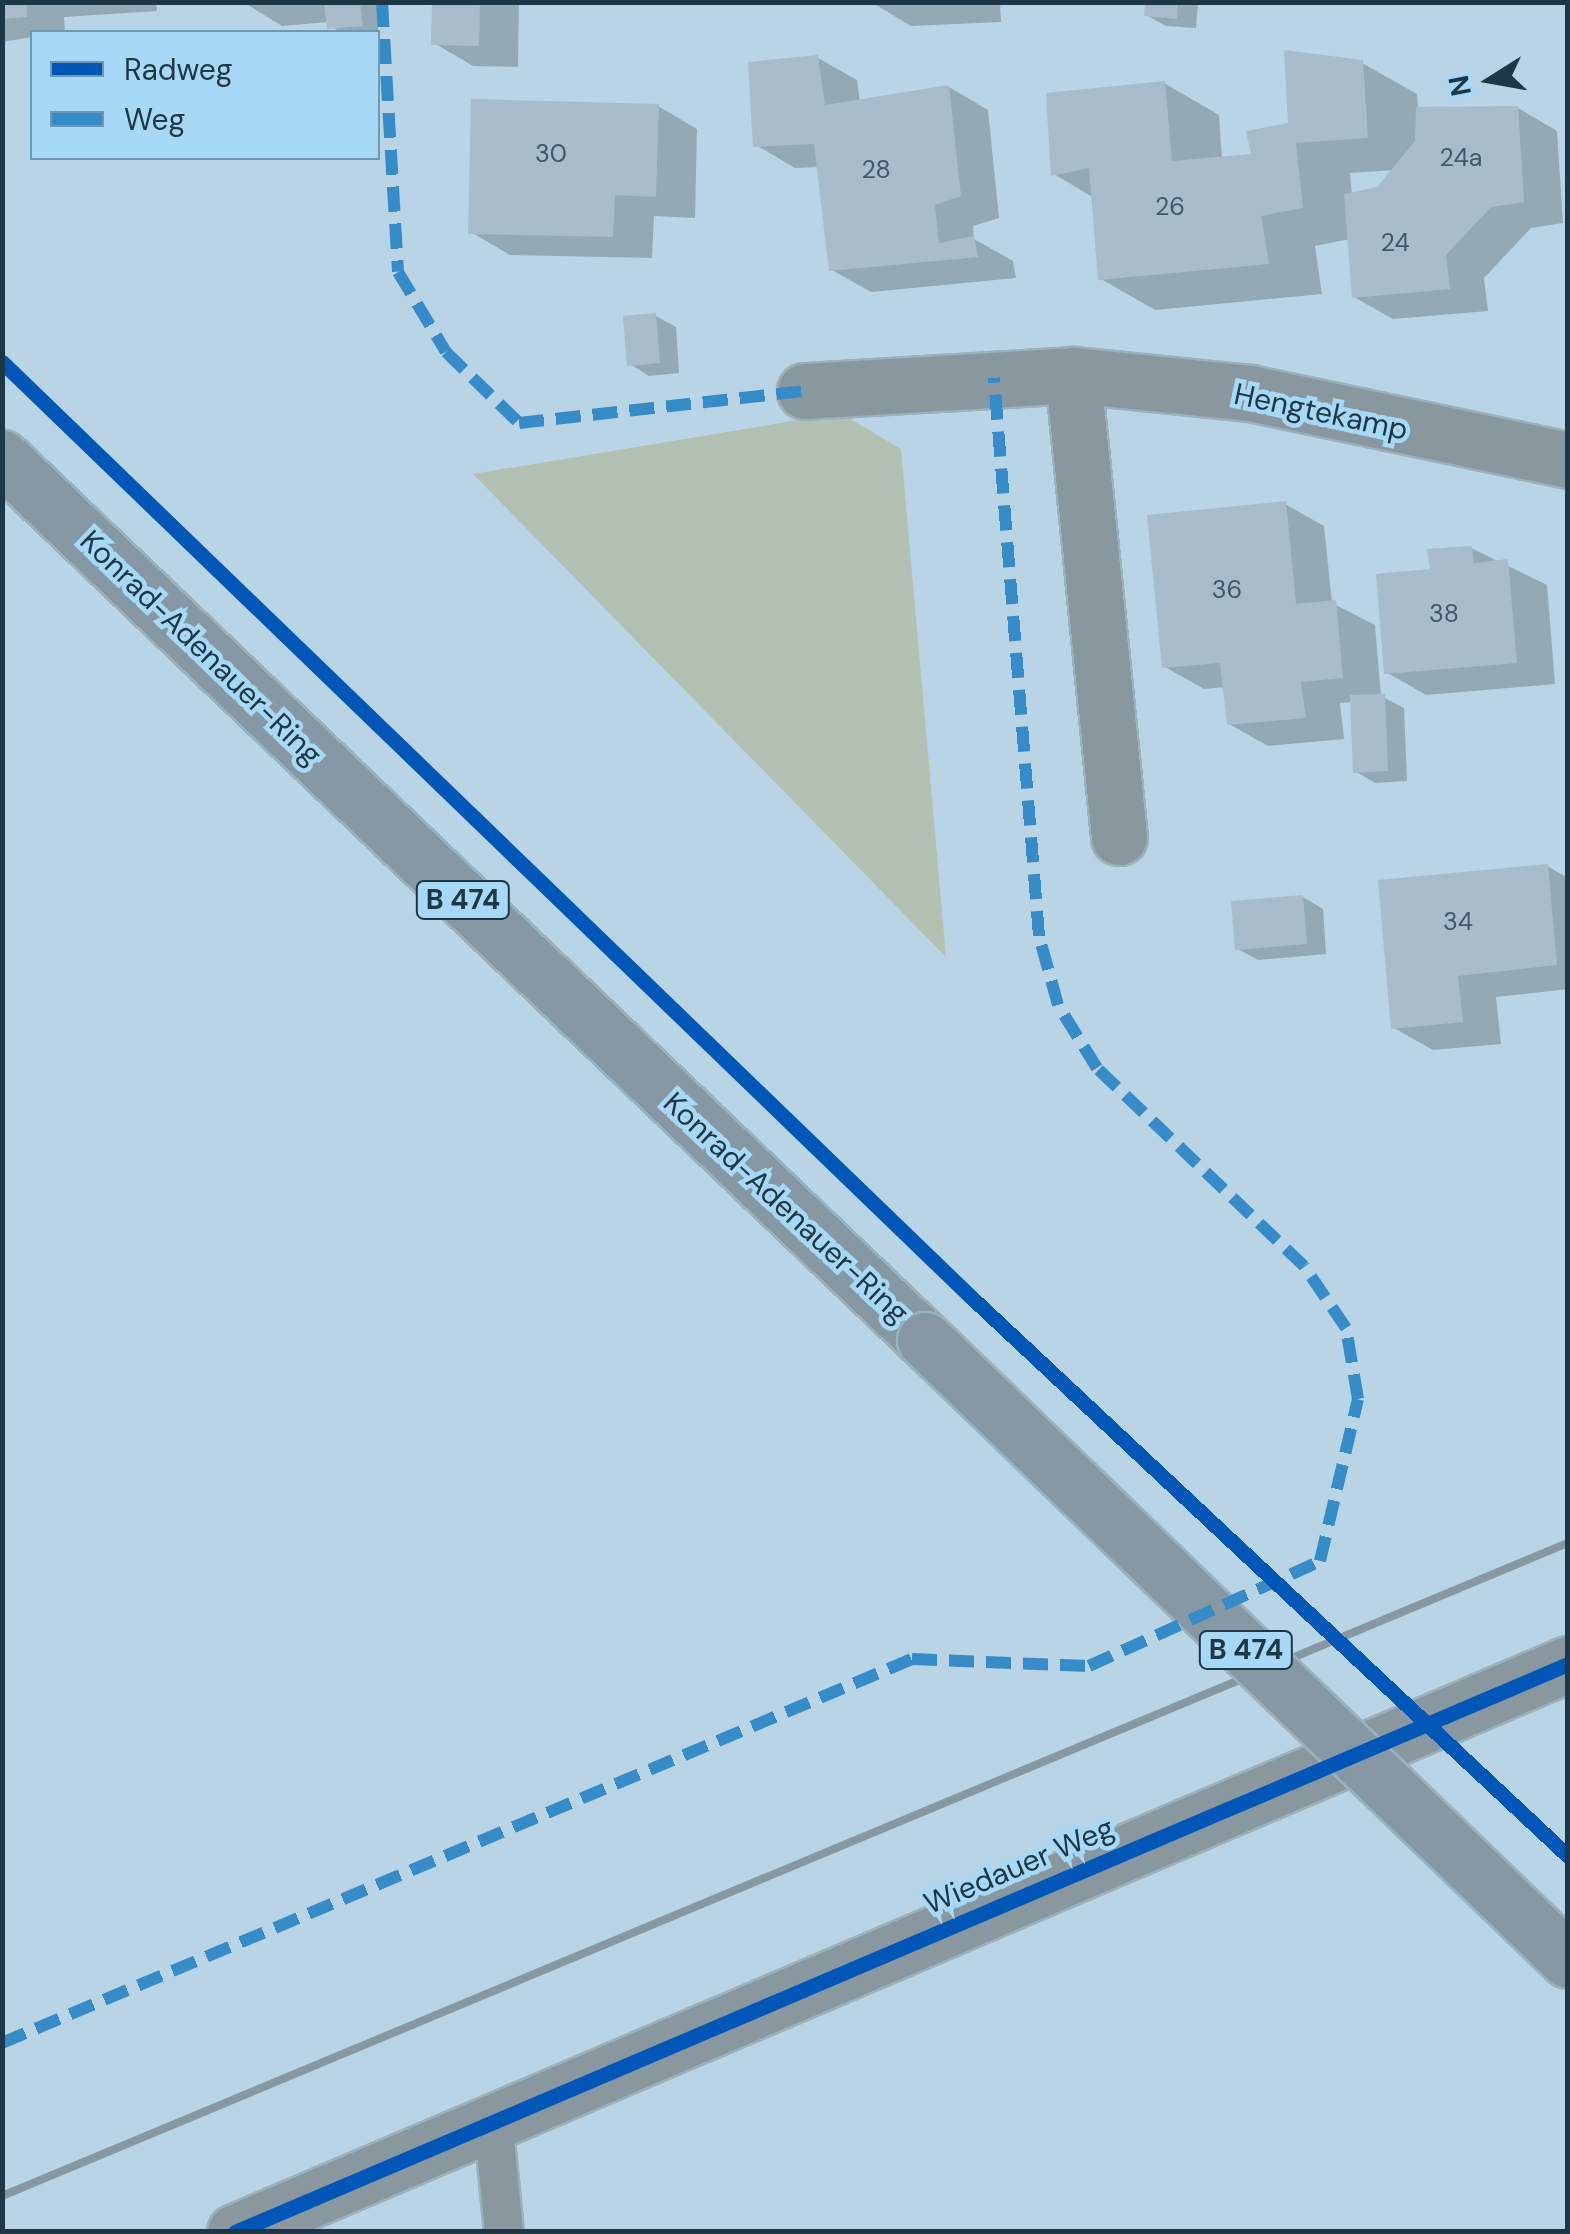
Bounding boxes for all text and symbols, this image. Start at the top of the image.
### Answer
legend [30,30,380,160]
north arrow [1440,30,1540,130]
text: Radweg [124,50,233,89]
text: N [1440,72,1480,99]
text: Weg [124,100,185,139]
house number: 30 [535,139,567,169]
house number: 24a [1440,143,1482,173]
house number: 28 [861,155,891,185]
house number: 26 [1155,192,1185,222]
house number: 24 [1380,228,1410,258]
street label: Hengtekamp [1231,376,1411,448]
street label: Konrad-Adenauer-Ring [73,523,329,773]
house number: 36 [1212,575,1242,605]
house number: 38 [1429,599,1459,629]
road number: B 474 [416,877,510,923]
house number: 34 [1443,907,1473,937]
street label: Konrad-Adenauer-Ring [656,1085,916,1331]
road number: B 474 [1198,1627,1294,1673]
street label: Wiedauer Weg [919,1810,1119,1922]

